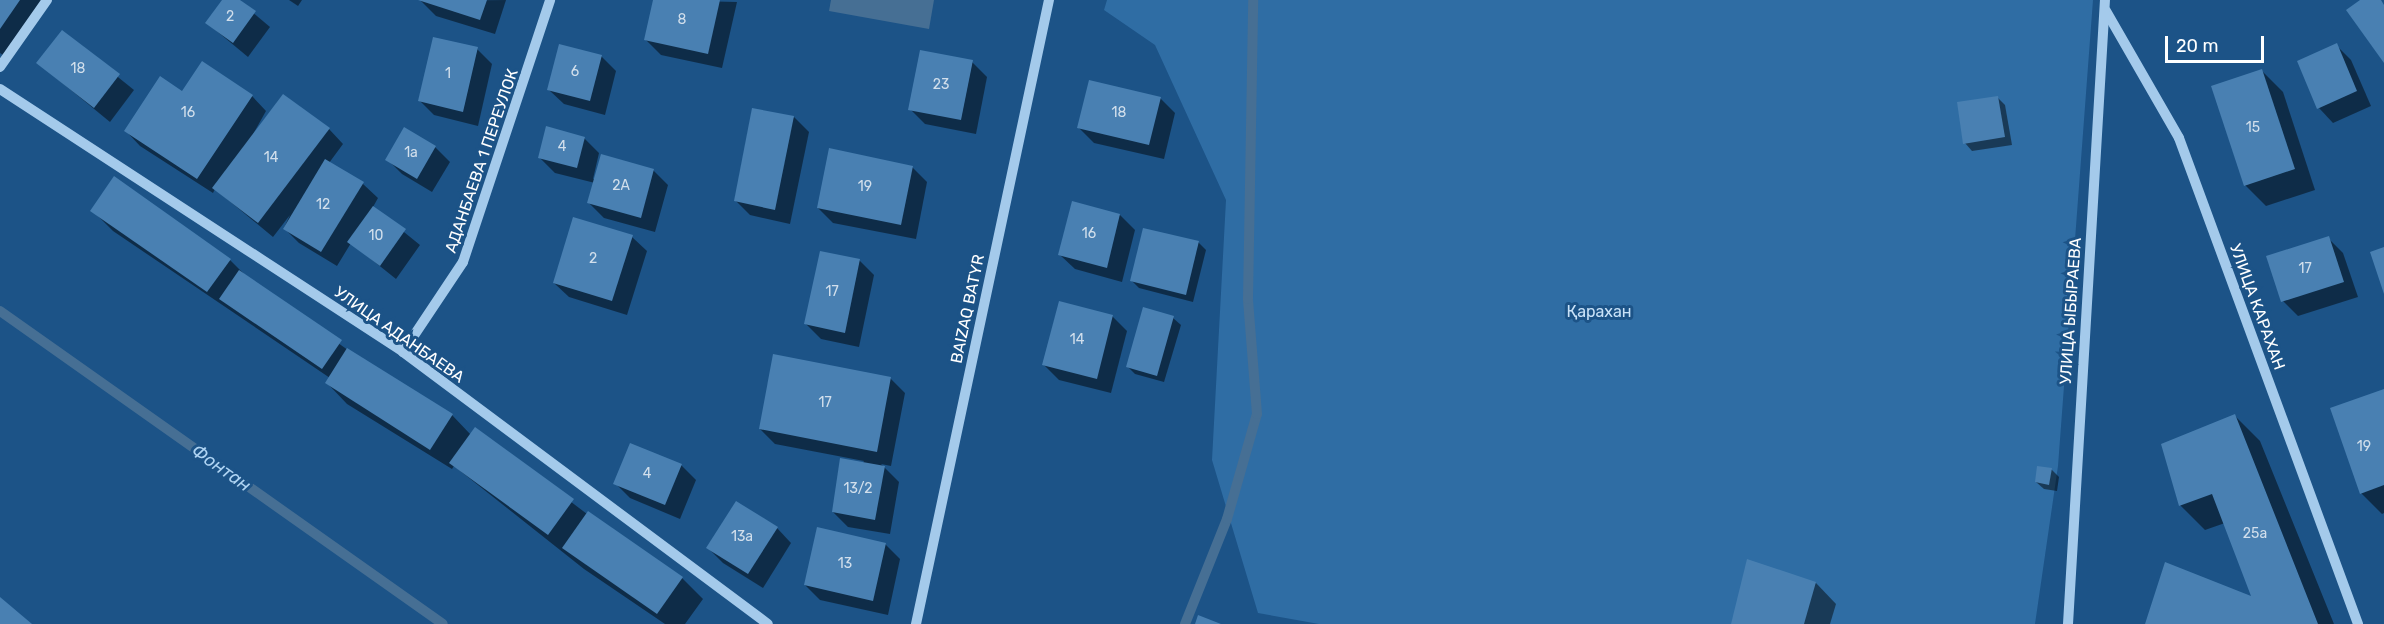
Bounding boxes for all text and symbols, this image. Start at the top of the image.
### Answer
house number: 2 [226,9,234,25]
house number: 8 [678,12,686,28]
scale bar [2168,24,2267,62]
text: 20 m [2176,35,2218,57]
house number: 18 [71,61,85,77]
house number: 6 [571,64,579,80]
street label: АДАНБАЕВА 1 ПЕРЕУЛОК [441,66,523,256]
house number: 1 [445,66,451,82]
house number: 23 [933,77,949,93]
house number: 16 [181,105,195,121]
house number: 18 [1112,105,1126,121]
house number: 15 [2246,120,2260,136]
house number: 4 [558,139,566,155]
house number: 1a [404,145,418,161]
house number: 14 [264,150,278,166]
house number: 2А [612,178,630,194]
house number: 19 [858,179,872,195]
house number: 12 [316,197,330,213]
house number: 16 [1082,226,1096,242]
house number: 10 [369,228,383,244]
street label: УЛИЦА ЫБЫРАЕВА [2056,237,2086,385]
street label: УЛИЦА КАРАХАН [2225,241,2289,373]
house number: 2 [589,251,597,267]
street label: BAIZAQ BATYR [947,253,989,365]
house number: 17 [2298,261,2312,277]
street label: УЛИЦА АДАНБАЕВА [330,283,468,387]
house number: 17 [825,284,839,300]
park label: Қарахан [1566,302,1632,322]
house number: 14 [1070,332,1084,348]
house number: 17 [818,395,832,411]
house number: 19 [2357,439,2371,455]
water label: Фонтан [187,440,255,496]
house number: 4 [643,466,651,482]
house number: 13/2 [843,481,873,497]
house number: 25а [2243,526,2267,542]
house number: 13а [731,529,753,545]
house number: 13 [838,556,852,572]

